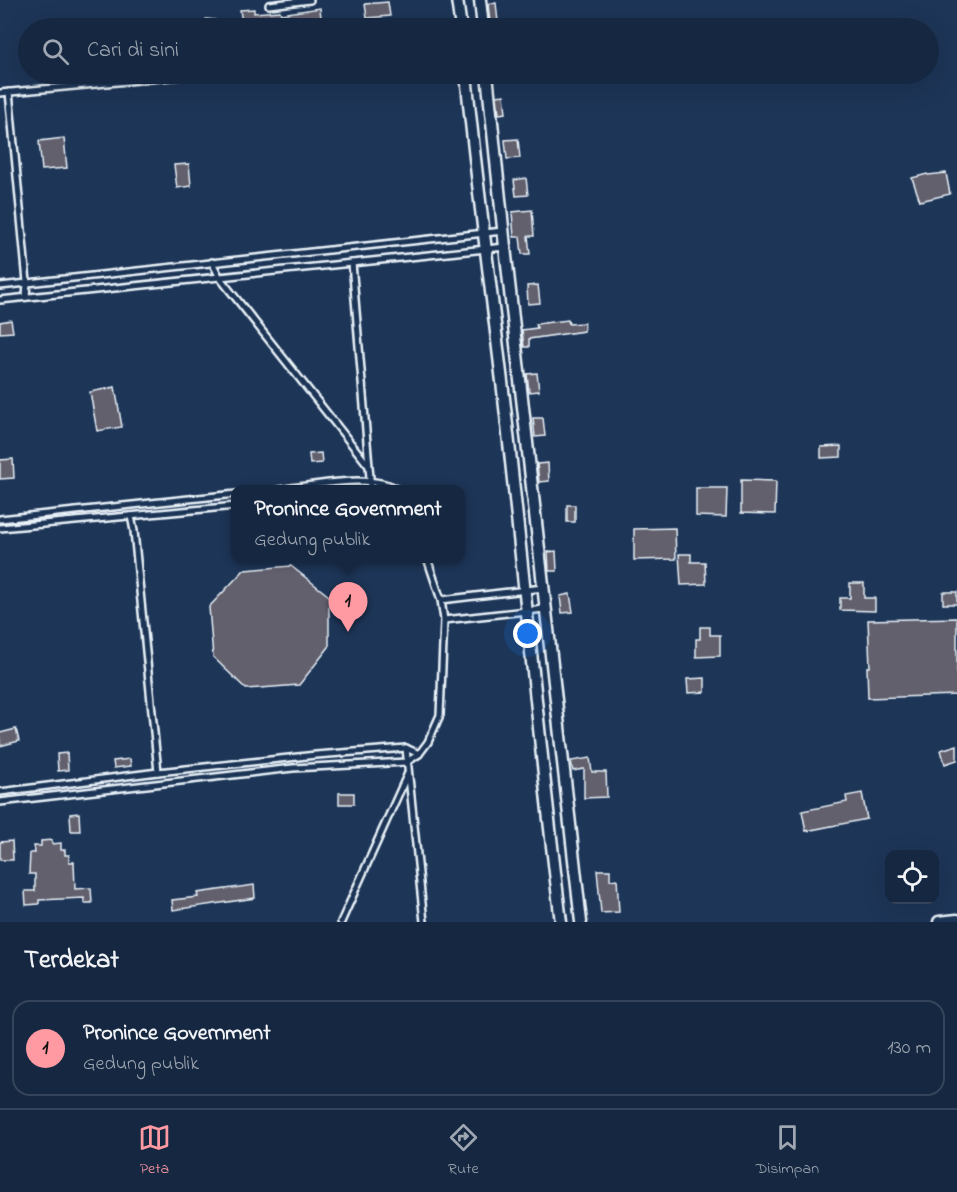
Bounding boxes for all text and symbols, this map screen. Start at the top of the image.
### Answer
search box [18,18,939,84]
icon: search [39,35,72,68]
text: Cari di sini [87,35,179,67]
popup [231,485,465,563]
text: Pronince Government [254,494,442,526]
text: Gedung publik [254,526,370,555]
pin: 1 [328,582,368,632]
your location [513,619,542,648]
map controls [885,850,939,904]
button: locate [885,850,939,904]
text: Terdekat [24,942,119,980]
text: Pronince Government [83,1018,271,1050]
text: 1 [42,1034,49,1063]
text: 130 m [887,1034,931,1063]
text: Gedung publik [83,1050,199,1079]
tab: Peta [138,1121,171,1181]
tab: Rute [447,1121,480,1181]
tab: Disimpan [756,1121,819,1181]

